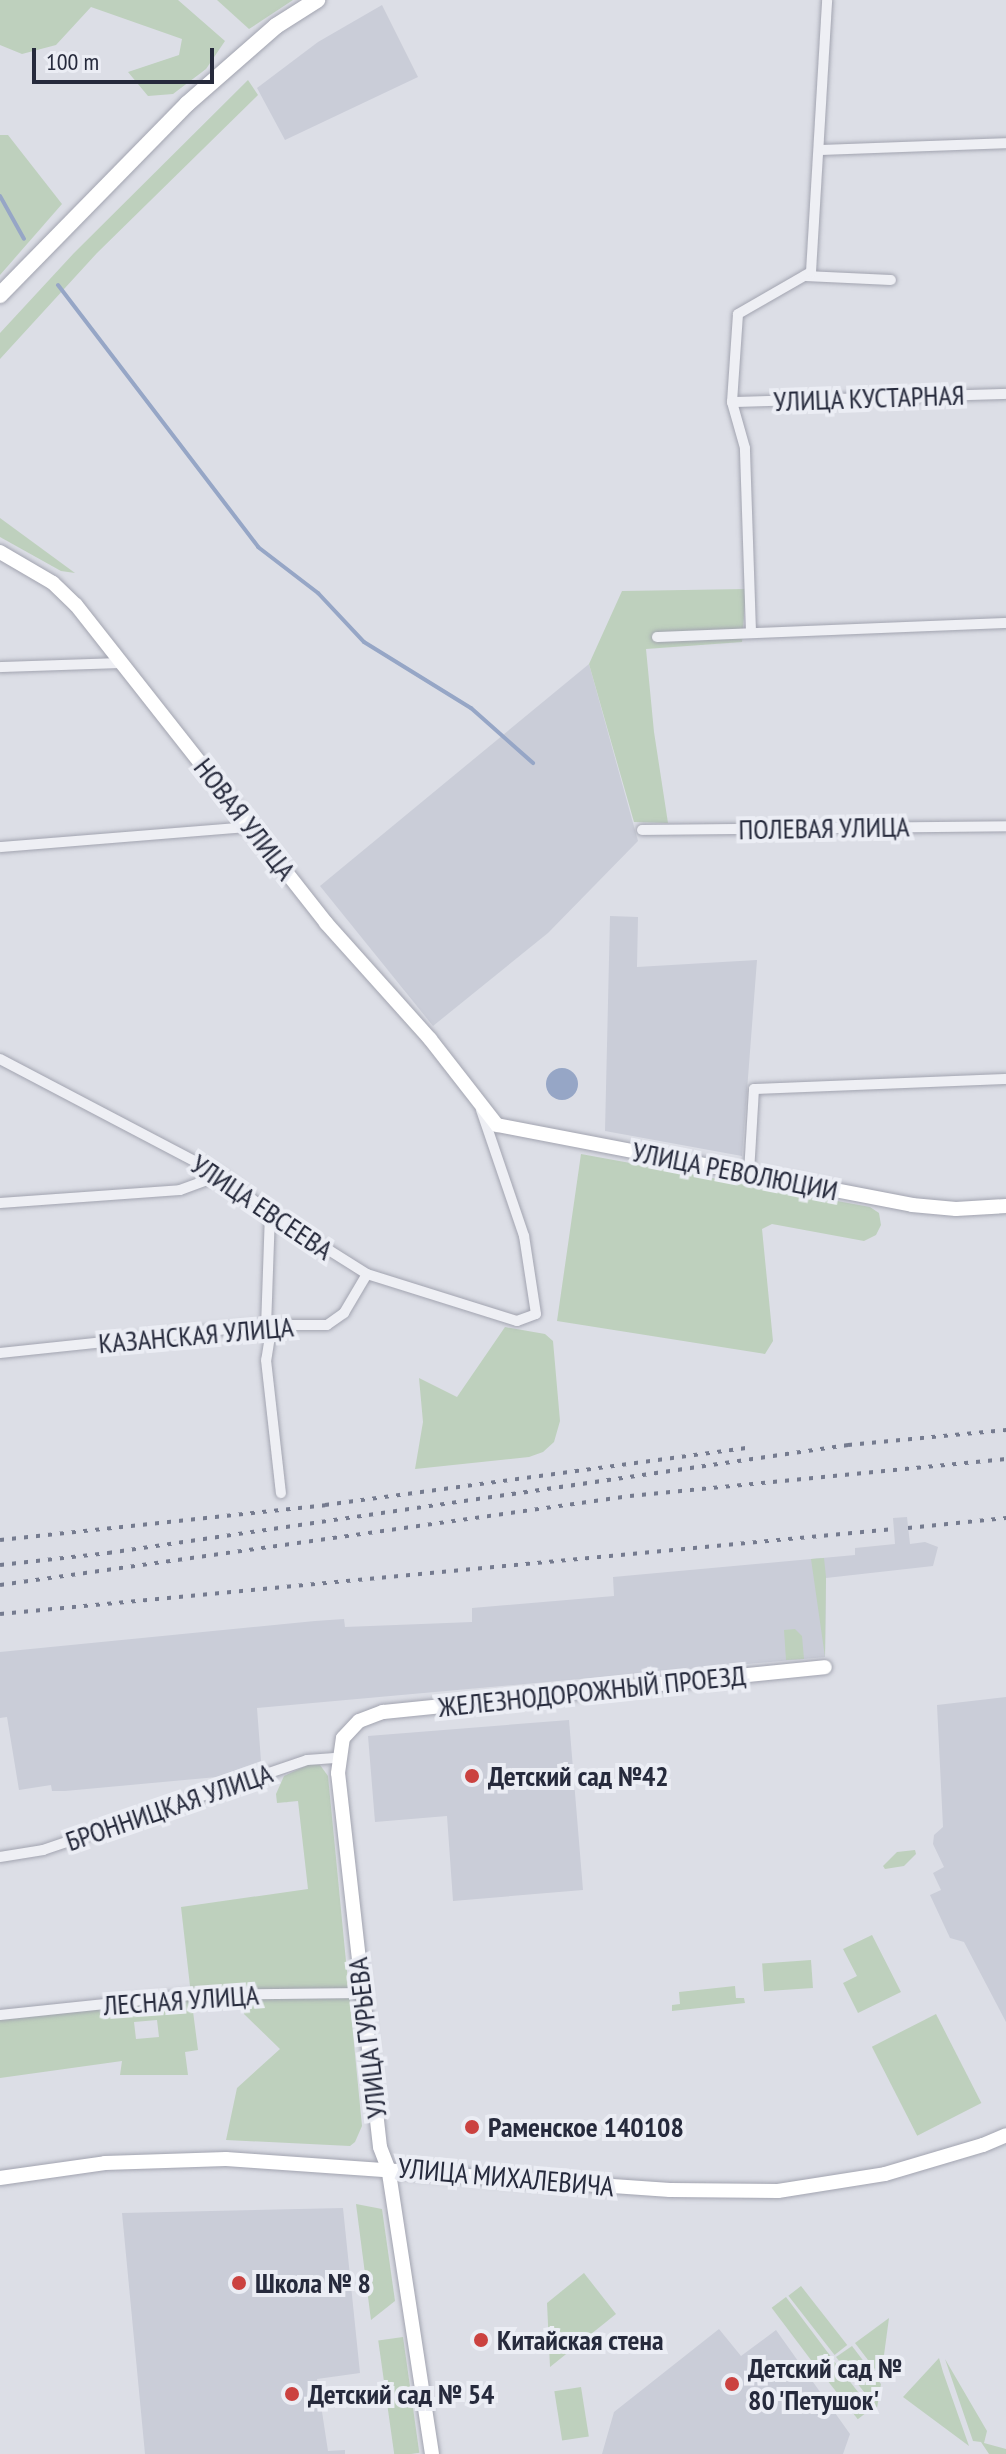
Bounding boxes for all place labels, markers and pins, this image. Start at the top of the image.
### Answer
place label: Детский сад №42 [488,1759,669,1793]
marker: Детский сад №42 [463,1767,481,1785]
place label: Раменское 140108 [488,2110,684,2144]
marker: Раменское 140108 [463,2118,481,2136]
place label: Школа № 8 [255,2266,371,2300]
marker: Школа № 8 [230,2274,248,2292]
place label: Китайская стена [497,2323,664,2357]
marker: Китайская стена [472,2331,490,2349]
place label: Детский сад № 80 'Петушок' [748,2351,902,2417]
marker: Детский сад № 80 'Петушок' [723,2375,741,2393]
place label: Детский сад № 54 [308,2377,494,2411]
marker: Детский сад № 54 [283,2385,301,2403]

